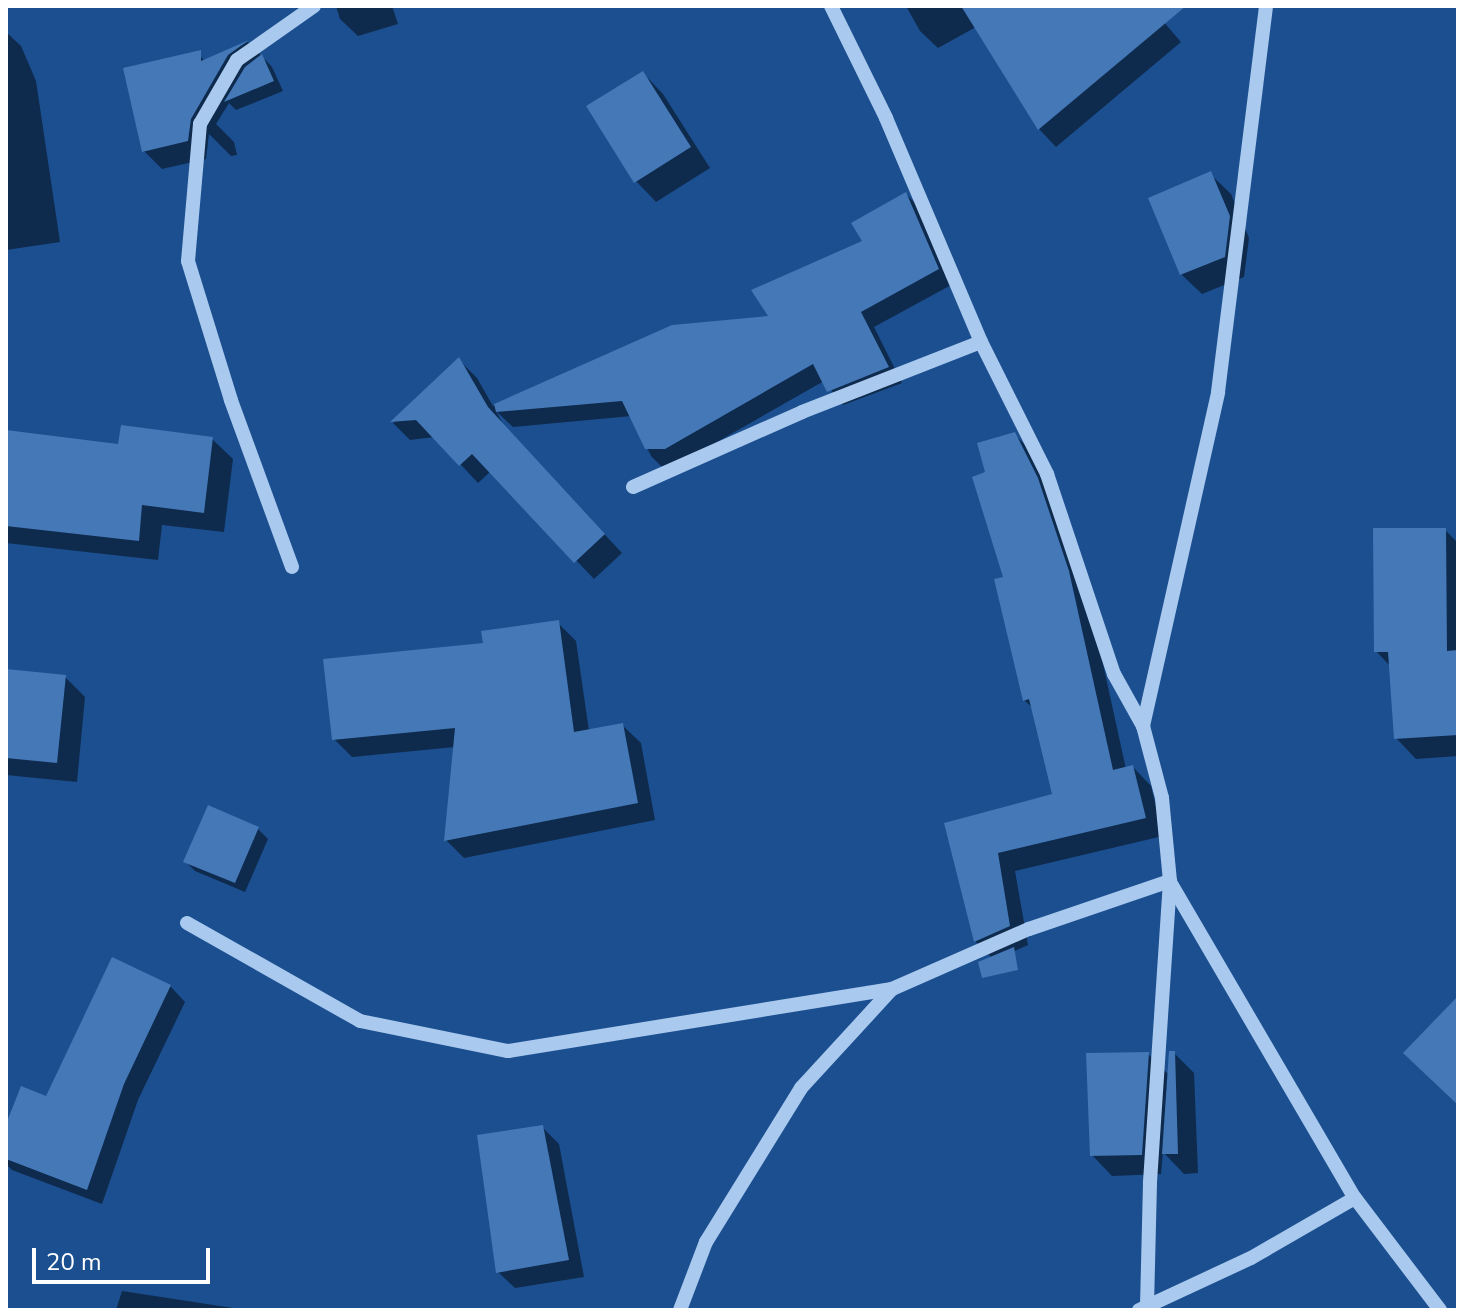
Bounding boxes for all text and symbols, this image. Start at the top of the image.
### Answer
scale bar [36,1232,214,1282]
text: 20 m [46,1246,102,1278]

